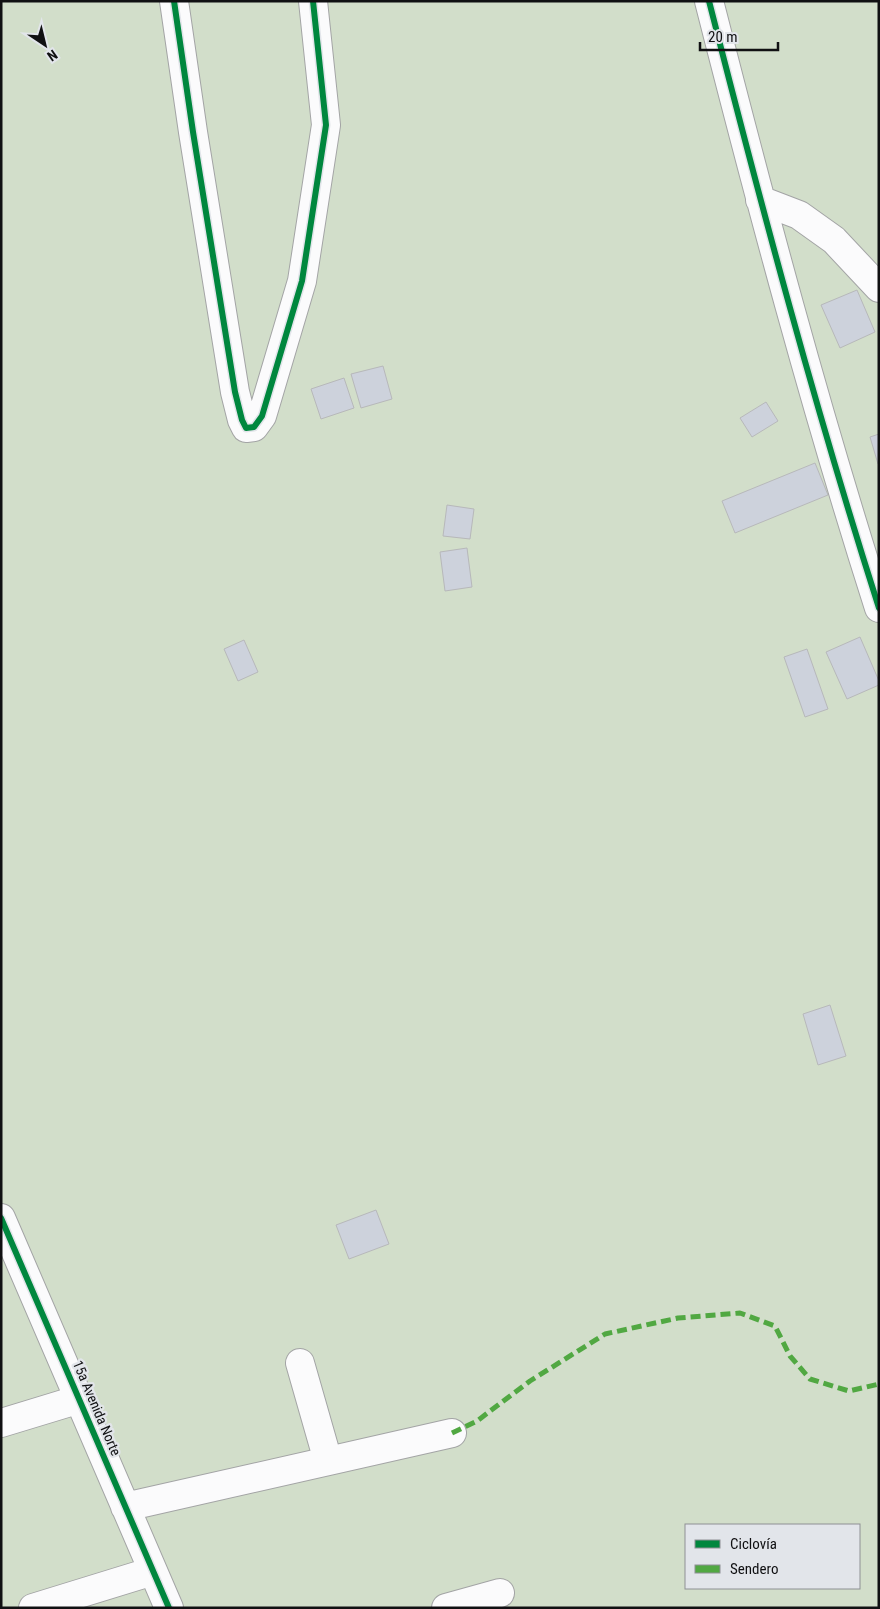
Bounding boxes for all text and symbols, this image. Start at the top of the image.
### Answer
north arrow [20,20,70,70]
scale bar [700,20,778,52]
text: 20 m [708,28,738,46]
text: N [44,47,61,65]
street label: 15a Avenida Norte [70,1358,124,1458]
legend [685,1524,860,1589]
text: Ciclovía [730,1535,777,1553]
text: Sendero [730,1560,779,1578]

